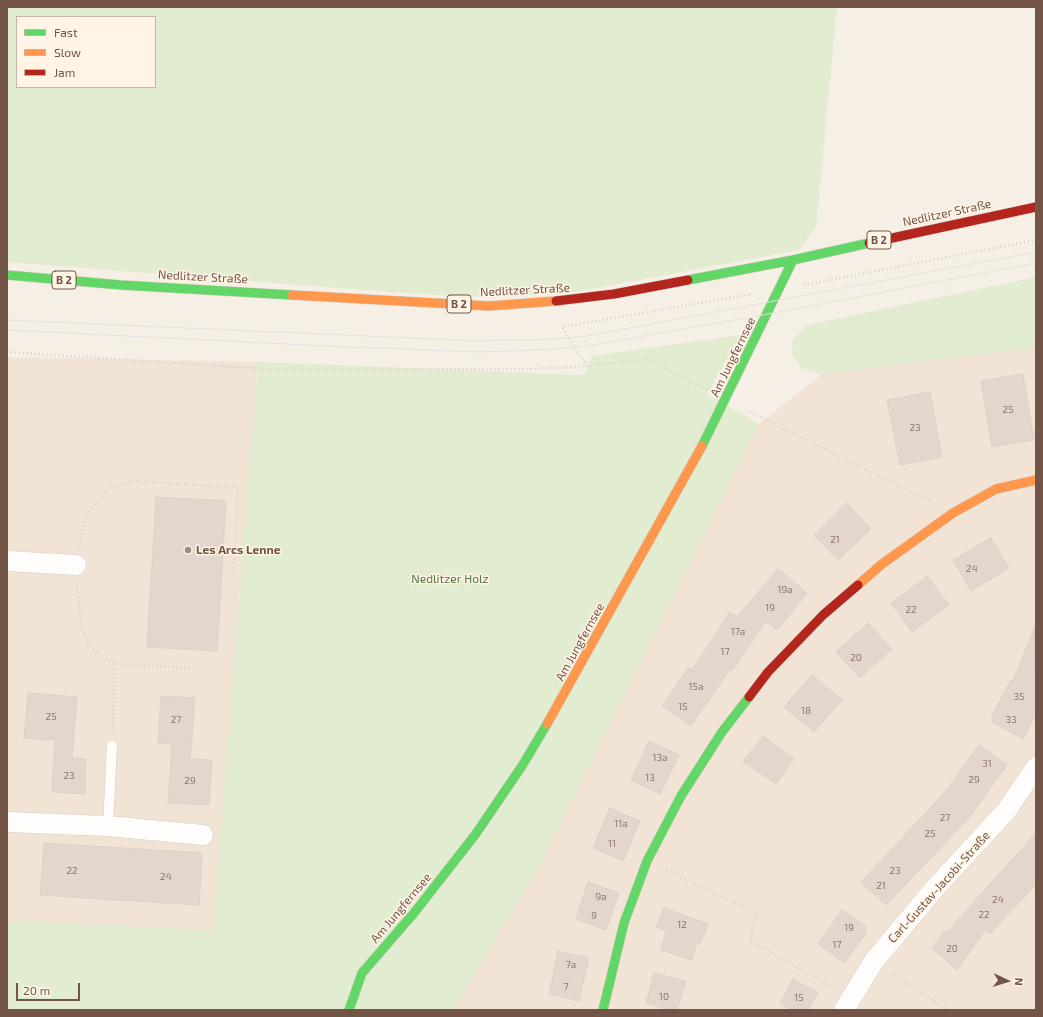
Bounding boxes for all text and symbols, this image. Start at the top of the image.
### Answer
legend [16,16,156,88]
text: Fast [54,25,77,39]
text: Slow [54,45,81,59]
text: Jam [54,65,75,79]
street label: Nedlitzer Straße [901,197,993,229]
road number: B 2 [867,231,891,249]
street label: Nedlitzer Straße [158,267,248,287]
road number: B 2 [52,271,76,289]
street label: Nedlitzer Straße [480,280,570,300]
road number: B 2 [447,295,471,313]
street label: Am Jungfernsee [707,315,759,399]
house number: 25 [1003,404,1013,416]
house number: 23 [909,422,921,434]
house number: 21 [830,534,840,546]
place label: Les Arcs Lenne [196,543,280,557]
marker: Les Arcs Lenne [183,545,193,555]
house number: 24 [966,563,978,575]
park label: Nedlitzer Holz [411,572,489,586]
house number: 19a [777,584,793,596]
street label: Am Jungfernsee [553,601,607,683]
house number: 19 [765,602,775,614]
house number: 22 [905,604,917,616]
house number: 17a [731,626,745,638]
house number: 17 [720,646,730,658]
house number: 20 [850,652,862,664]
house number: 15a [689,681,703,693]
house number: 35 [1014,691,1024,703]
house number: 15 [678,701,688,713]
house number: 18 [801,705,811,717]
house number: 25 [46,711,56,723]
house number: 27 [171,714,181,726]
house number: 33 [1005,714,1017,726]
house number: 13a [652,752,668,764]
house number: 31 [982,758,992,770]
house number: 23 [63,770,75,782]
house number: 13 [645,772,655,784]
house number: 29 [968,774,980,786]
house number: 29 [184,775,196,787]
house number: 27 [940,812,950,824]
house number: 11a [614,818,628,830]
street label: Carl-Gustav-Jacobi-Straße [885,828,993,946]
house number: 25 [925,828,935,840]
house number: 11 [608,838,616,850]
house number: 22 [66,865,78,877]
house number: 23 [889,865,901,877]
street label: Am Jungfernsee [368,870,434,946]
house number: 24 [160,871,172,883]
house number: 21 [876,880,886,892]
house number: 9a [595,891,607,903]
house number: 24 [992,894,1004,906]
house number: 22 [978,909,990,921]
house number: 9 [591,910,597,922]
house number: 12 [677,919,687,931]
house number: 19 [844,922,854,934]
house number: 17 [832,939,842,951]
house number: 20 [946,943,958,955]
house number: 7a [566,959,576,971]
north arrow [987,961,1027,1001]
scale bar [18,975,82,1001]
text: N [1013,977,1026,986]
house number: 7 [563,981,569,993]
text: 20 m [23,983,50,997]
house number: 10 [659,991,669,1003]
house number: 15 [794,992,804,1004]

